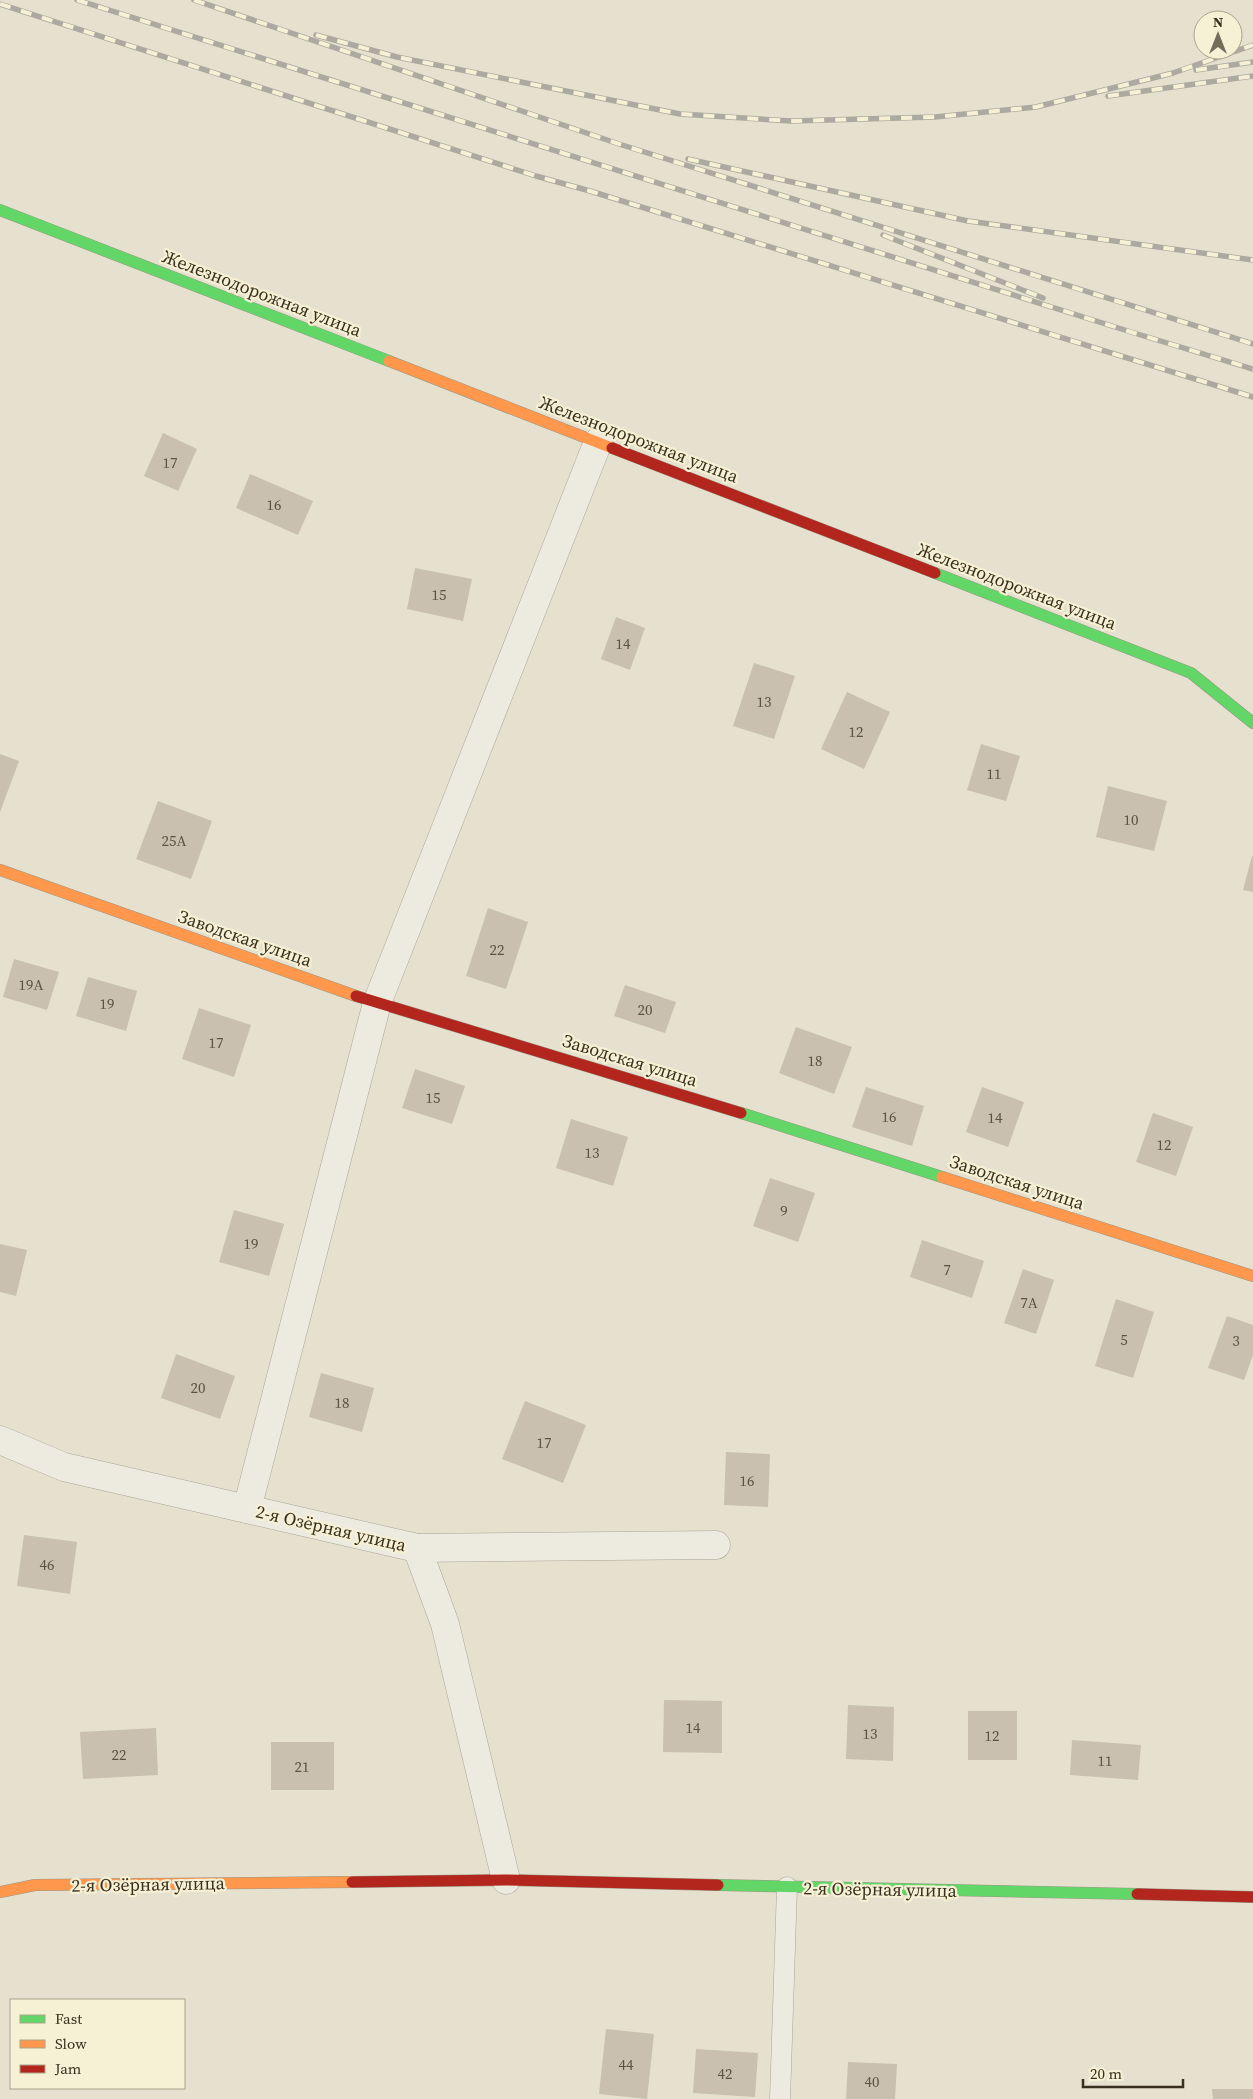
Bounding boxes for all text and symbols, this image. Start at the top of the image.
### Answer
north arrow [1193,10,1243,60]
text: N [1213,12,1223,32]
street label: Железнодорожная улица [159,243,366,343]
street label: Железнодорожная улица [536,389,743,489]
house number: 17 [162,452,178,473]
house number: 16 [266,494,282,515]
street label: Железнодорожная улица [914,536,1121,636]
house number: 15 [431,584,447,605]
house number: 14 [615,633,631,654]
house number: 13 [756,691,772,712]
house number: 12 [848,721,864,742]
house number: 11 [986,763,1002,784]
house number: 10 [1123,809,1139,830]
house number: 25А [162,830,187,851]
street label: Заводская улица [175,903,316,973]
house number: 22 [489,939,505,960]
house number: 19А [19,974,44,995]
house number: 19 [99,993,115,1014]
house number: 20 [637,999,653,1020]
street label: Заводская улица [559,1028,701,1093]
house number: 17 [208,1032,224,1053]
house number: 18 [807,1050,823,1071]
house number: 15 [425,1087,441,1108]
house number: 16 [881,1106,897,1127]
house number: 14 [987,1107,1003,1128]
house number: 12 [1156,1134,1172,1155]
house number: 13 [584,1142,600,1163]
street label: Заводская улица [947,1148,1088,1216]
house number: 9 [780,1200,788,1221]
house number: 19 [243,1233,259,1254]
house number: 7 [943,1259,951,1280]
house number: 7А [1020,1292,1038,1313]
house number: 5 [1120,1329,1128,1350]
house number: 3 [1232,1330,1240,1351]
house number: 20 [190,1377,206,1398]
house number: 18 [334,1392,350,1413]
house number: 17 [536,1432,552,1453]
house number: 16 [739,1470,755,1491]
street label: 2-я Озёрная улица [253,1499,409,1558]
house number: 46 [39,1554,55,1575]
house number: 14 [685,1717,701,1738]
house number: 13 [862,1723,878,1744]
house number: 12 [984,1725,1000,1746]
house number: 22 [111,1744,127,1765]
house number: 11 [1097,1750,1113,1771]
house number: 21 [294,1756,310,1777]
street label: 2-я Озёрная улица [71,1870,226,1898]
street label: 2-я Озёрная улица [803,1875,958,1903]
legend [10,1999,185,2089]
text: Fast [55,2008,82,2029]
text: Slow [55,2033,87,2054]
house number: 44 [618,2054,634,2075]
scale bar [1083,2056,1183,2088]
text: Jam [54,2058,82,2079]
house number: 42 [717,2063,733,2084]
text: 20 m [1090,2063,1122,2084]
house number: 40 [864,2071,880,2092]

